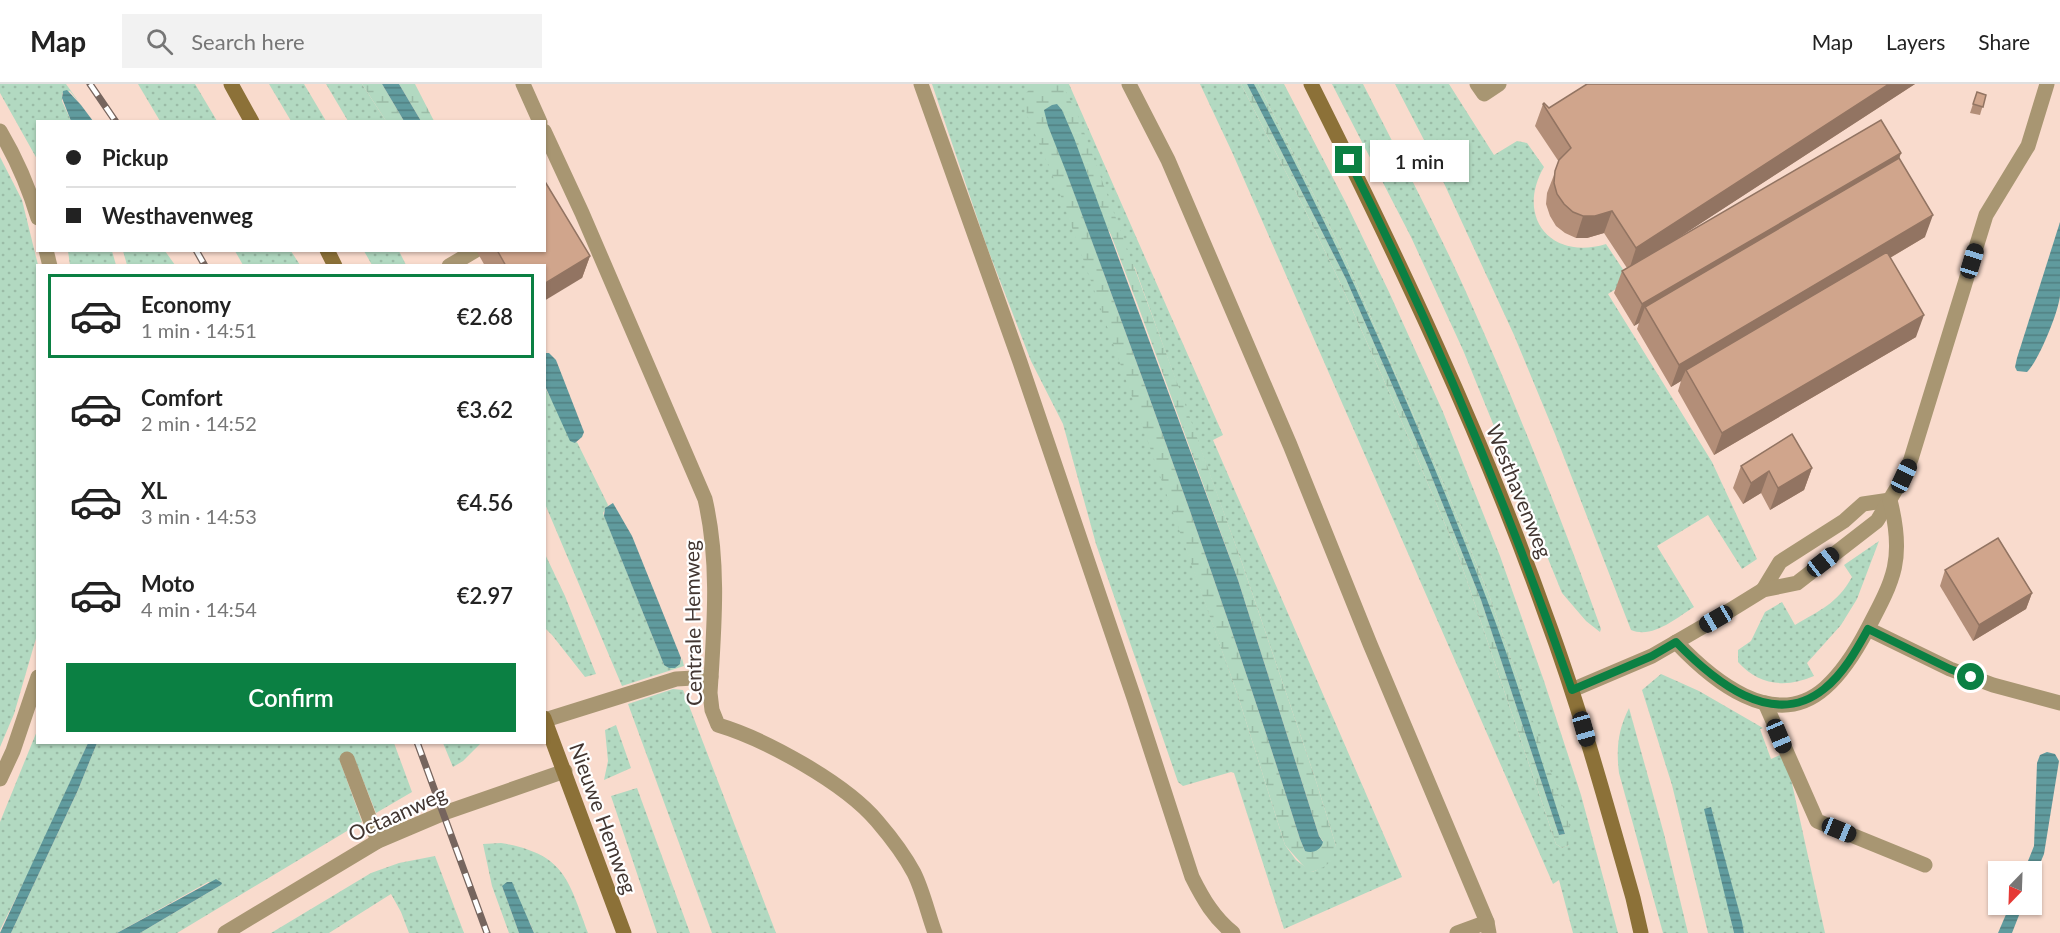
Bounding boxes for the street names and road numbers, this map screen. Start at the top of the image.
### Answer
street label: Westhavenweg [1482,421,1558,562]
street label: Centrale Hemweg [678,540,706,706]
street label: Nieuwe Hemweg [565,739,643,897]
street label: Octaanweg [344,780,450,846]

